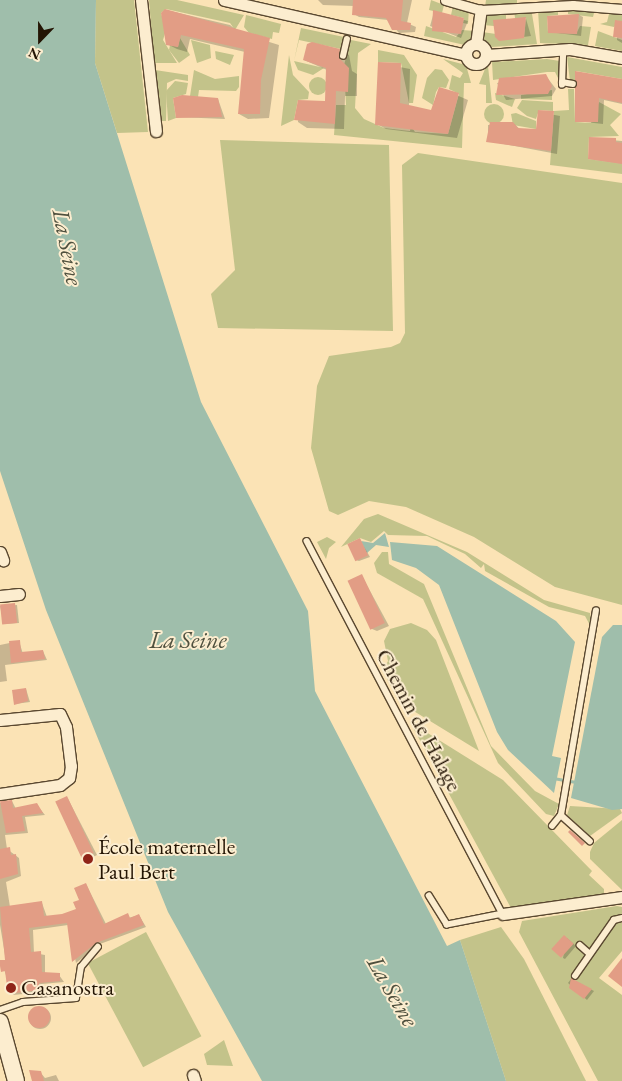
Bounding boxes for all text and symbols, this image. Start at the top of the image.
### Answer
north arrow [15,15,65,65]
text: N [26,43,43,64]
water label: La Seine [46,206,90,288]
water label: La Seine [149,626,227,654]
street label: Chemin de Halage [370,645,468,795]
place label: École maternelle Paul Bert [98,833,235,884]
marker: École maternelle Paul Bert [82,853,94,865]
water label: La Seine [361,950,425,1032]
place label: Casanostra [21,975,114,1001]
marker: Casanostra [5,982,17,994]

